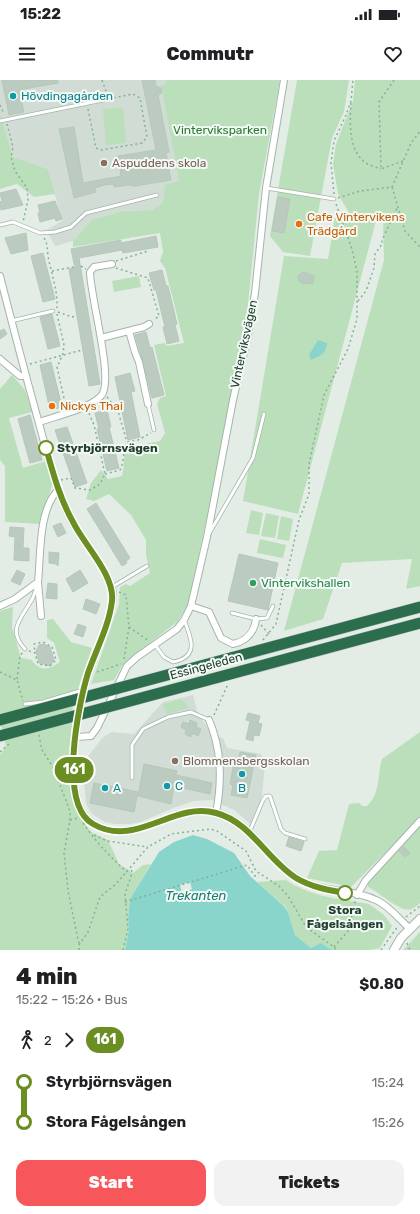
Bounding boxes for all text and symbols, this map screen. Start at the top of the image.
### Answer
text: 15:22 [20,5,61,23]
icon: menu [16,43,38,65]
text: Commutr [166,43,254,65]
icon: heart [382,43,404,65]
place label: Hövdingagården [21,89,113,103]
marker: Hövdingagården [8,91,18,101]
park label: Vinterviksparken [173,123,267,137]
place label: Aspuddens skola [112,156,206,170]
marker: Aspuddens skola [99,158,109,168]
place label: Cafe Vintervikens Trädgård [307,210,405,238]
marker: Cafe Vintervikens Trädgård [294,219,304,229]
street label: Vinterviksvägen [228,299,260,389]
place label: Nickys Thai [60,399,123,413]
marker: Nickys Thai [47,401,57,411]
marker: Styrbjörnsvägen [38,440,54,456]
place label: Styrbjörnsvägen [57,441,158,455]
place label: Vintervikshallen [261,576,350,590]
marker: Vintervikshallen [248,578,258,588]
street label: Essingeleden [168,650,244,682]
place label: Blommensbergsskolan [183,754,310,768]
marker: Blommensbergsskolan [170,756,180,766]
line badge: 161 [51,757,97,783]
text: 161 [63,761,85,778]
marker: B [237,769,247,779]
place label: C [175,779,183,793]
place label: A [113,781,121,795]
marker: C [162,781,172,791]
place label: B [238,781,246,795]
marker: A [100,783,110,793]
marker: Stora Fågelsången [337,885,353,901]
water label: Trekanten [166,888,227,903]
place label: Stora Fågelsången [307,903,383,931]
text: 4 min [16,963,78,990]
text: $0.80 [359,975,404,993]
text: 15:22 – 15:26 · Bus [16,992,128,1007]
icon: walk [16,1029,38,1051]
icon: forward [58,1029,80,1051]
text: 161 [94,1031,116,1048]
text: 2 [44,1033,52,1048]
text: Styrbjörnsvägen [46,1073,172,1091]
text: 15:24 [372,1075,404,1090]
text: Stora Fågelsången [46,1113,186,1131]
text: 15:26 [372,1115,404,1130]
button: Start [16,1160,206,1206]
button: Tickets [214,1160,404,1206]

